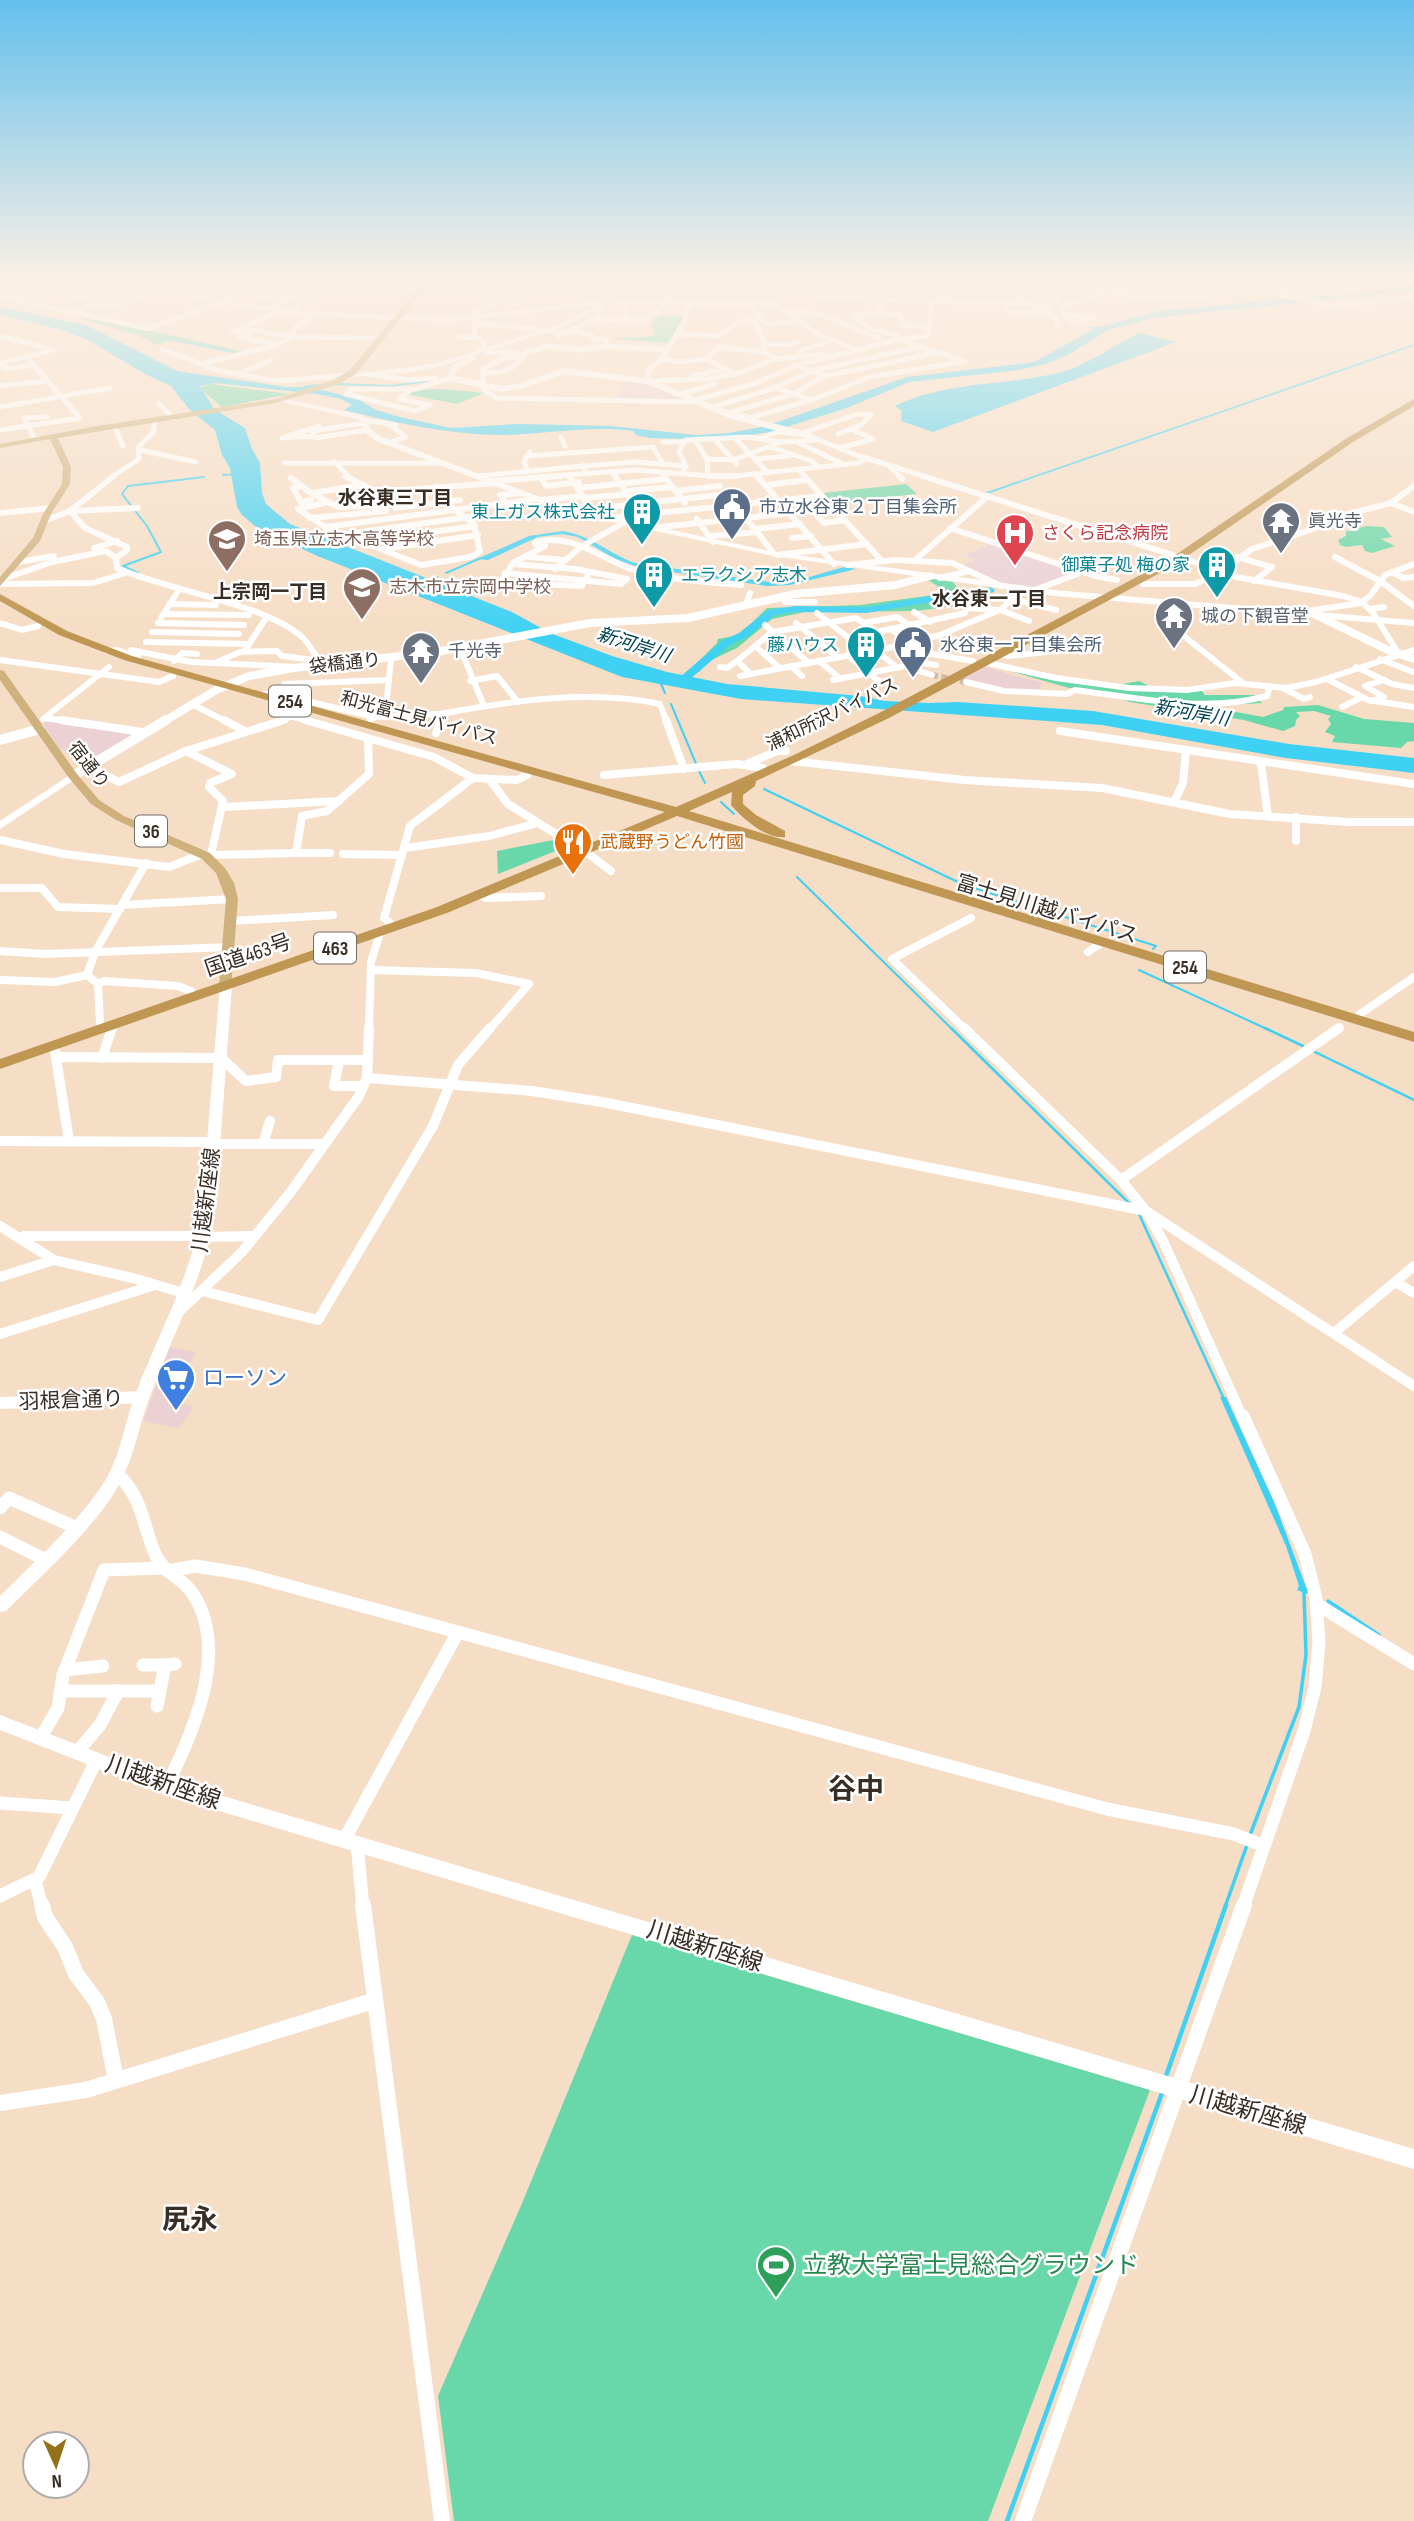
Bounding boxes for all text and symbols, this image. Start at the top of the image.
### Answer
public building icon: 市立水谷東２丁目集会所 [711,486,753,541]
district label: 水谷東三丁目 [338,487,452,510]
building icon: 東上ガス株式会社 [621,491,663,546]
place label: 市立水谷東２丁目集会所 [759,497,957,518]
temple icon: 眞光寺 [1260,500,1302,555]
place label: 東上ガス株式会社 [471,502,615,523]
place label: 眞光寺 [1308,511,1362,532]
hospital icon: さくら記念病院 [994,512,1036,567]
school or university icon: 埼玉県立志木高等学校 [206,518,248,573]
place label: さくら記念病院 [1042,523,1168,544]
place label: 埼玉県立志木高等学校 [254,529,434,550]
building icon: 御菓子処 梅の家 [1196,544,1238,599]
building icon: エラクシア志木 [633,554,675,609]
place label: 御菓子処 梅の家 [1061,555,1190,576]
place label: エラクシア志木 [681,565,807,586]
school or university icon: 志木市立宗岡中学校 [341,566,383,621]
place label: 志木市立宗岡中学校 [389,577,551,598]
district label: 上宗岡一丁目 [213,581,327,604]
district label: 水谷東一丁目 [932,588,1046,611]
temple icon: 城の下観音堂 [1153,595,1195,650]
place label: 城の下観音堂 [1201,606,1309,627]
water label: 新河岸川 [594,623,675,669]
building icon: 藤ハウス [845,624,887,679]
public building icon: 水谷東一丁目集会所 [892,624,934,679]
temple icon: 千光寺 [400,630,442,685]
place label: 藤ハウス [767,635,839,656]
place label: 水谷東一丁目集会所 [940,635,1102,656]
place label: 千光寺 [448,641,502,662]
street label: 袋橋通り [308,649,382,678]
street label: 浦和所沢バイパス [763,674,901,755]
road number: 254 [269,686,311,716]
street label: 和光富士見バイパス [338,687,500,750]
water label: 新河岸川 [1152,696,1233,732]
street label: 宿通り [64,738,114,793]
road number: 36 [135,816,167,846]
restaurant icon: 武蔵野うどん竹國 [552,821,594,876]
place label: 武蔵野うどん竹國 [600,832,744,853]
street label: 富士見川越バイパス [953,870,1141,949]
street label: 国道463号 [202,929,295,982]
road number: 463 [314,932,356,964]
road number: 254 [1164,951,1206,982]
street label: 川越新座線 [188,1146,225,1254]
supermarket icon: ローソン [155,1357,197,1412]
place label: ローソン [203,1366,287,1391]
street label: 羽根倉通り [18,1386,124,1415]
street label: 川越新座線 [101,1749,224,1816]
district label: 谷中 [828,1773,884,1806]
street label: 川越新座線 [643,1915,766,1978]
street label: 川越新座線 [1186,2080,1310,2141]
district label: 尻永 [162,2204,218,2237]
sports icon: 立教大学富士見総合グラウンド [755,2244,797,2299]
place label: 立教大学富士見総合グラウンド [803,2251,1139,2280]
north arrow [21,2430,91,2500]
text: N [51,2469,62,2492]

